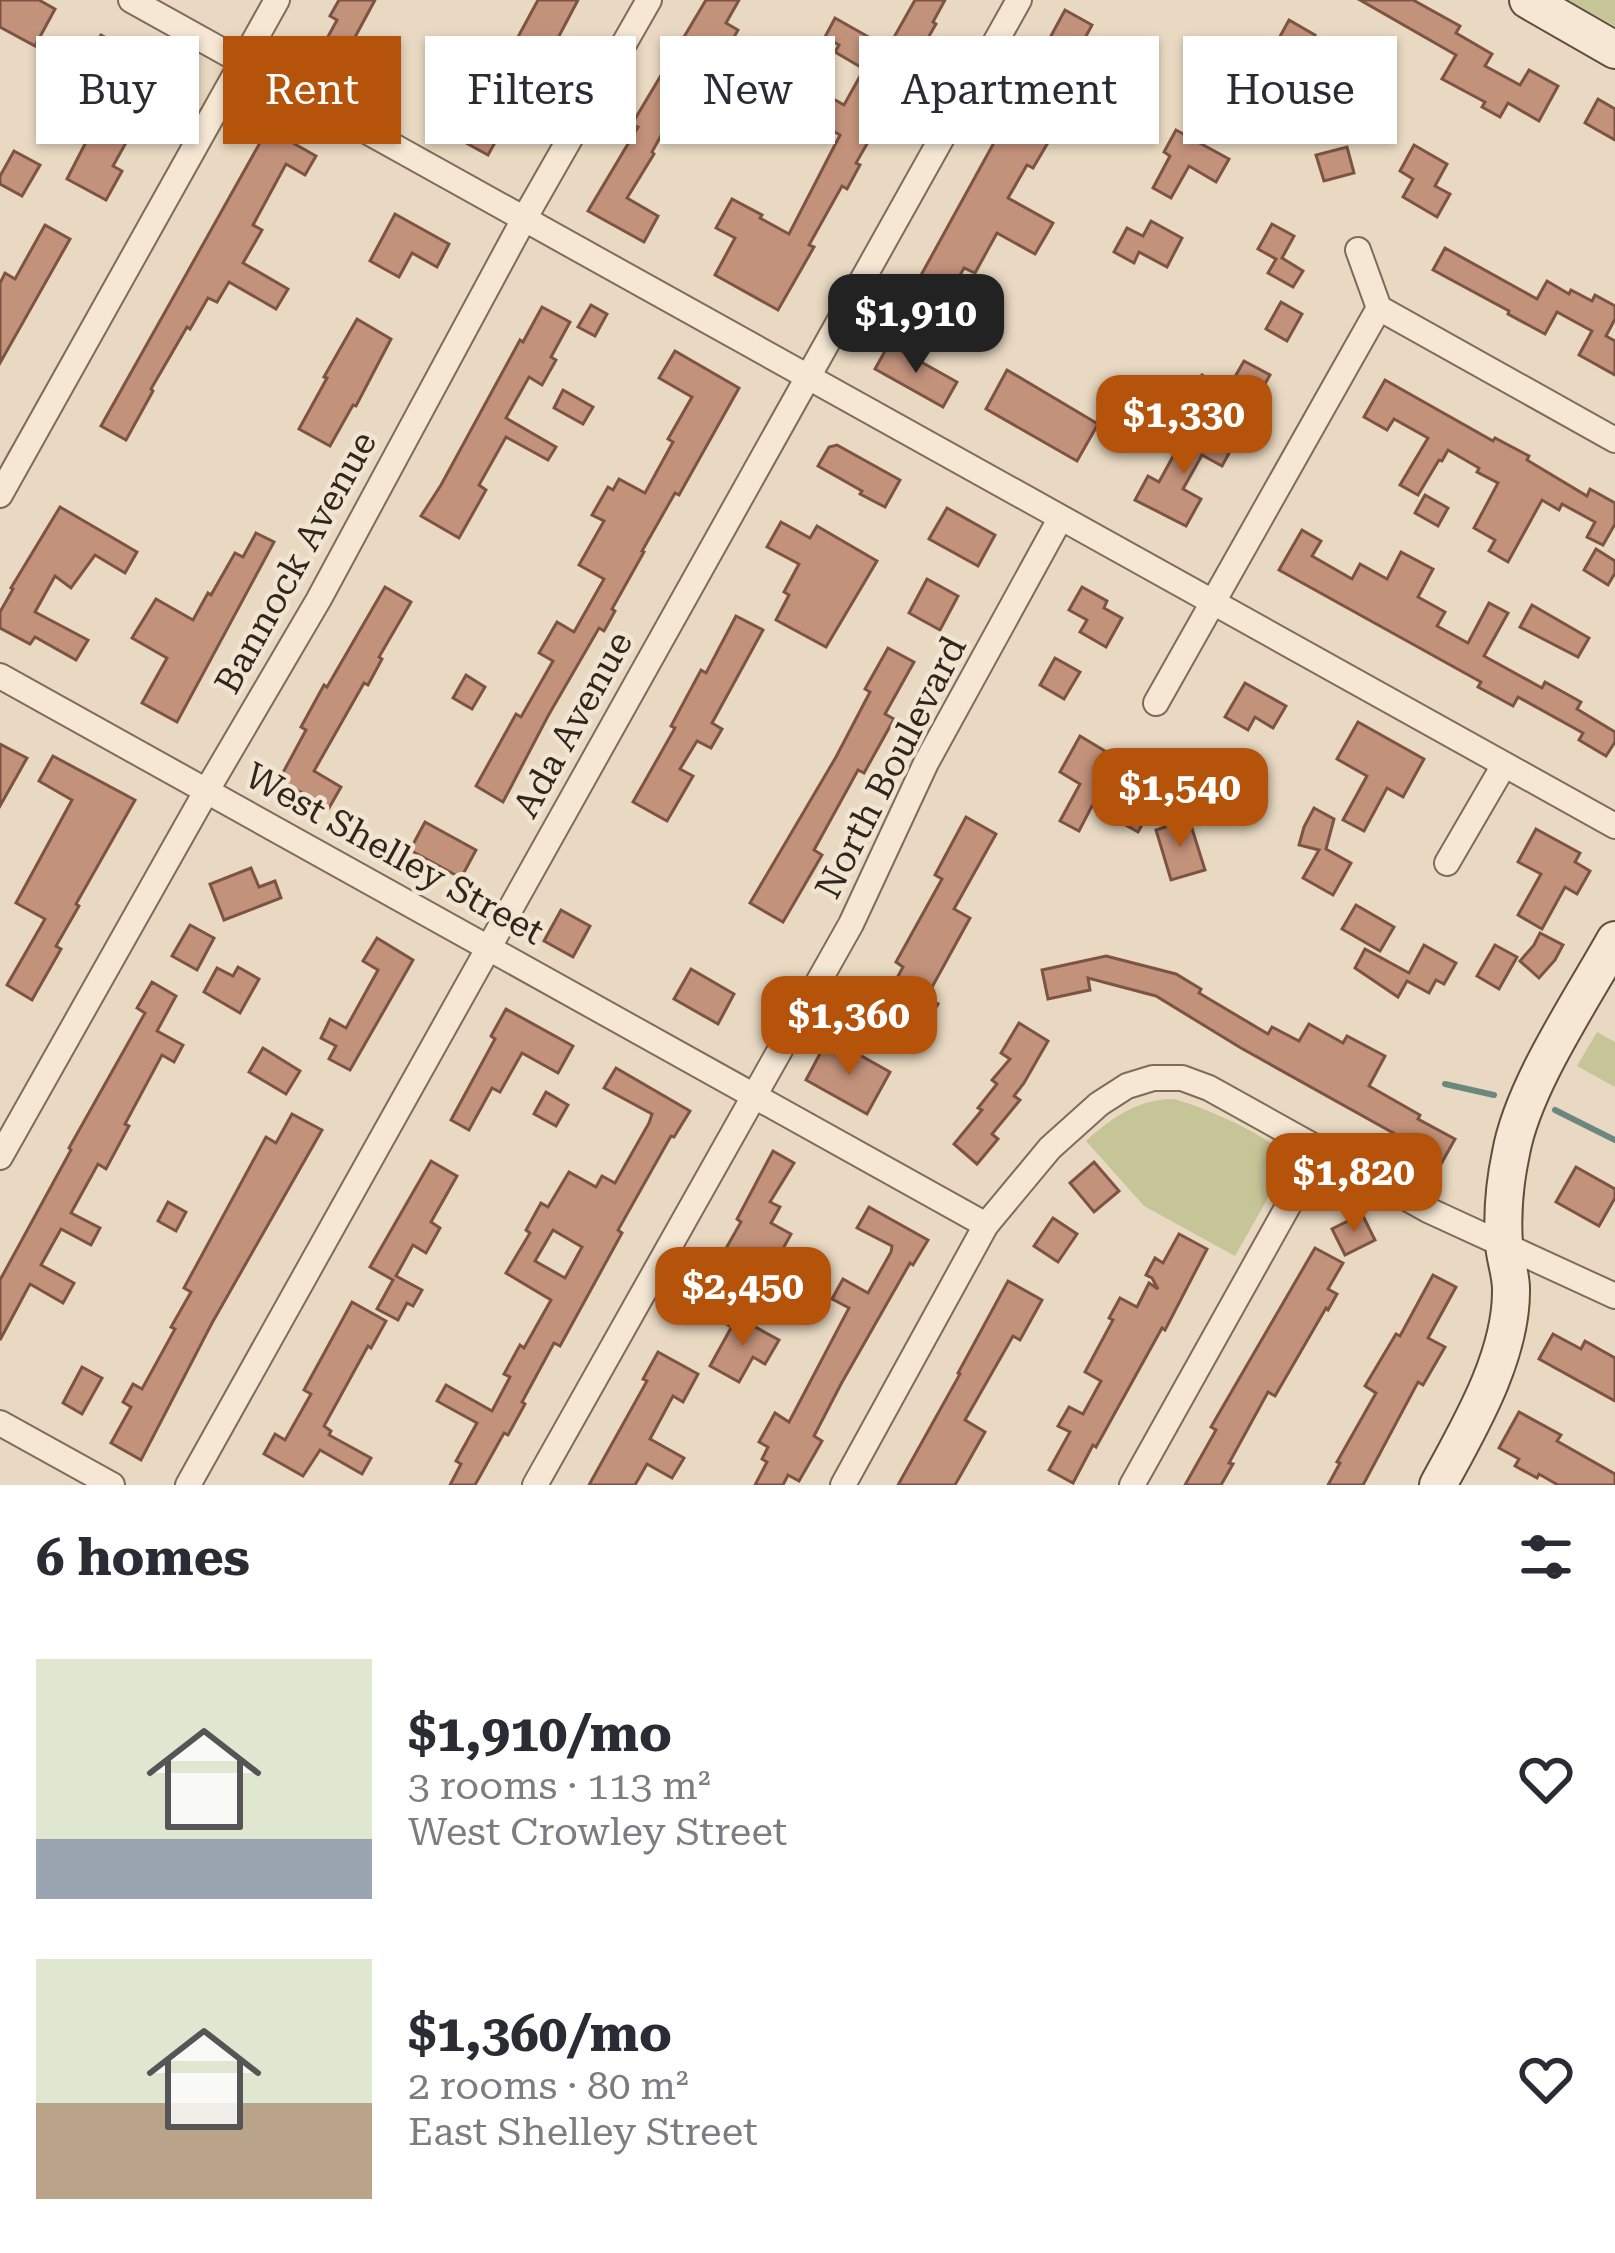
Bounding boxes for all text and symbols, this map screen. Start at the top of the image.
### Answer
chip: Buy [36,36,199,144]
chip: Rent [223,36,401,144]
chip: Filters [425,36,636,144]
chip: New [660,36,835,144]
chip: Apartment [859,36,1159,144]
chip: House [1183,36,1397,144]
pin: $1,910 [818,274,1014,376]
text: $1,910 [855,290,977,336]
pin: $1,330 [1086,375,1282,477]
text: $1,330 [1123,391,1245,437]
street label: Bannock Avenue [206,424,385,701]
street label: Ada Avenue [505,624,641,825]
street label: North Boulevard [807,630,975,905]
pin: $1,540 [1082,748,1278,850]
street label: West Shelley Street [238,754,551,953]
text: $1,540 [1119,764,1241,810]
pin: $1,360 [751,976,947,1078]
text: $1,360 [788,992,910,1038]
pin: $1,820 [1256,1133,1452,1235]
text: $1,820 [1293,1149,1415,1195]
pin: $2,450 [645,1247,841,1349]
text: $2,450 [682,1263,804,1309]
icon: filters [1513,1524,1579,1590]
text: 6 homes [36,1528,250,1587]
text: $1,910/mo [408,1704,672,1763]
icon: home [132,1707,276,1851]
icon: heart [1513,1746,1579,1812]
text: 3 rooms · 113 m² [408,1763,711,1809]
text: West Crowley Street [408,1809,787,1855]
text: $1,360/mo [408,2004,672,2063]
icon: home [132,2007,276,2151]
icon: heart [1513,2046,1579,2112]
text: 2 rooms · 80 m² [408,2063,689,2109]
text: East Shelley Street [408,2109,758,2155]

